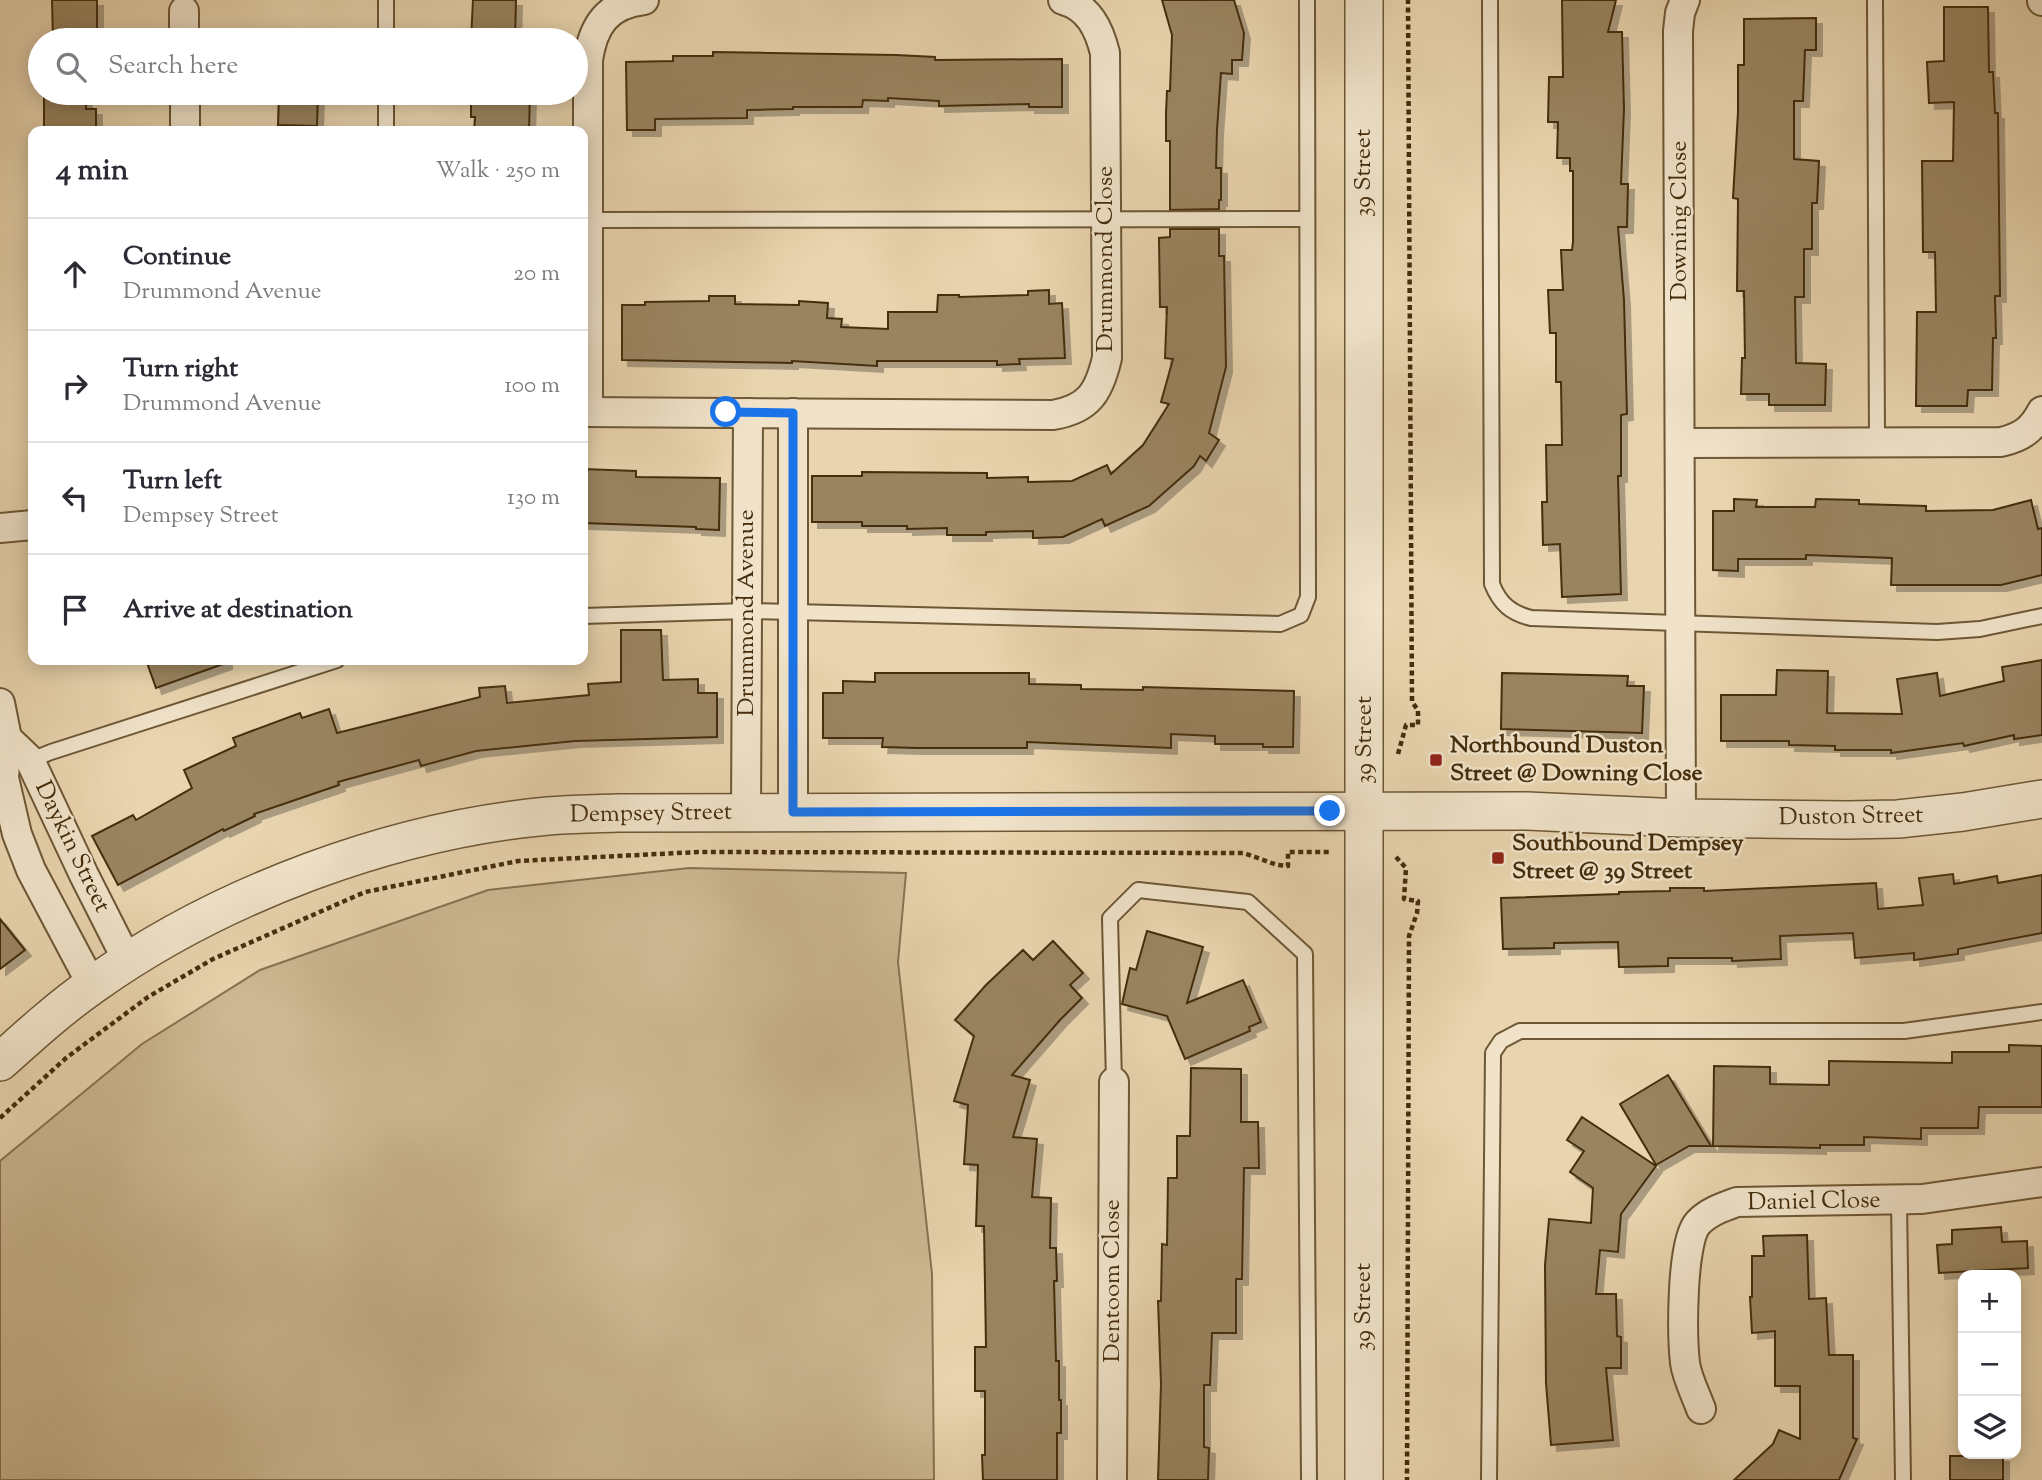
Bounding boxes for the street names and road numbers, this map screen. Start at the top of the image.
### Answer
street label: 39 Street [1347,129,1381,217]
street label: Downing Close [1663,141,1697,301]
street label: Drummond Close [1089,166,1123,352]
street label: Drummond Avenue [730,509,764,717]
street label: 39 Street [1348,696,1382,784]
street label: Daykin Street [25,775,119,919]
street label: Dempsey Street [570,796,732,832]
street label: Duston Street [1778,799,1924,835]
street label: Daniel Close [1747,1184,1881,1220]
street label: Dentoom Close [1096,1199,1130,1363]
street label: 39 Street [1347,1263,1381,1351]

